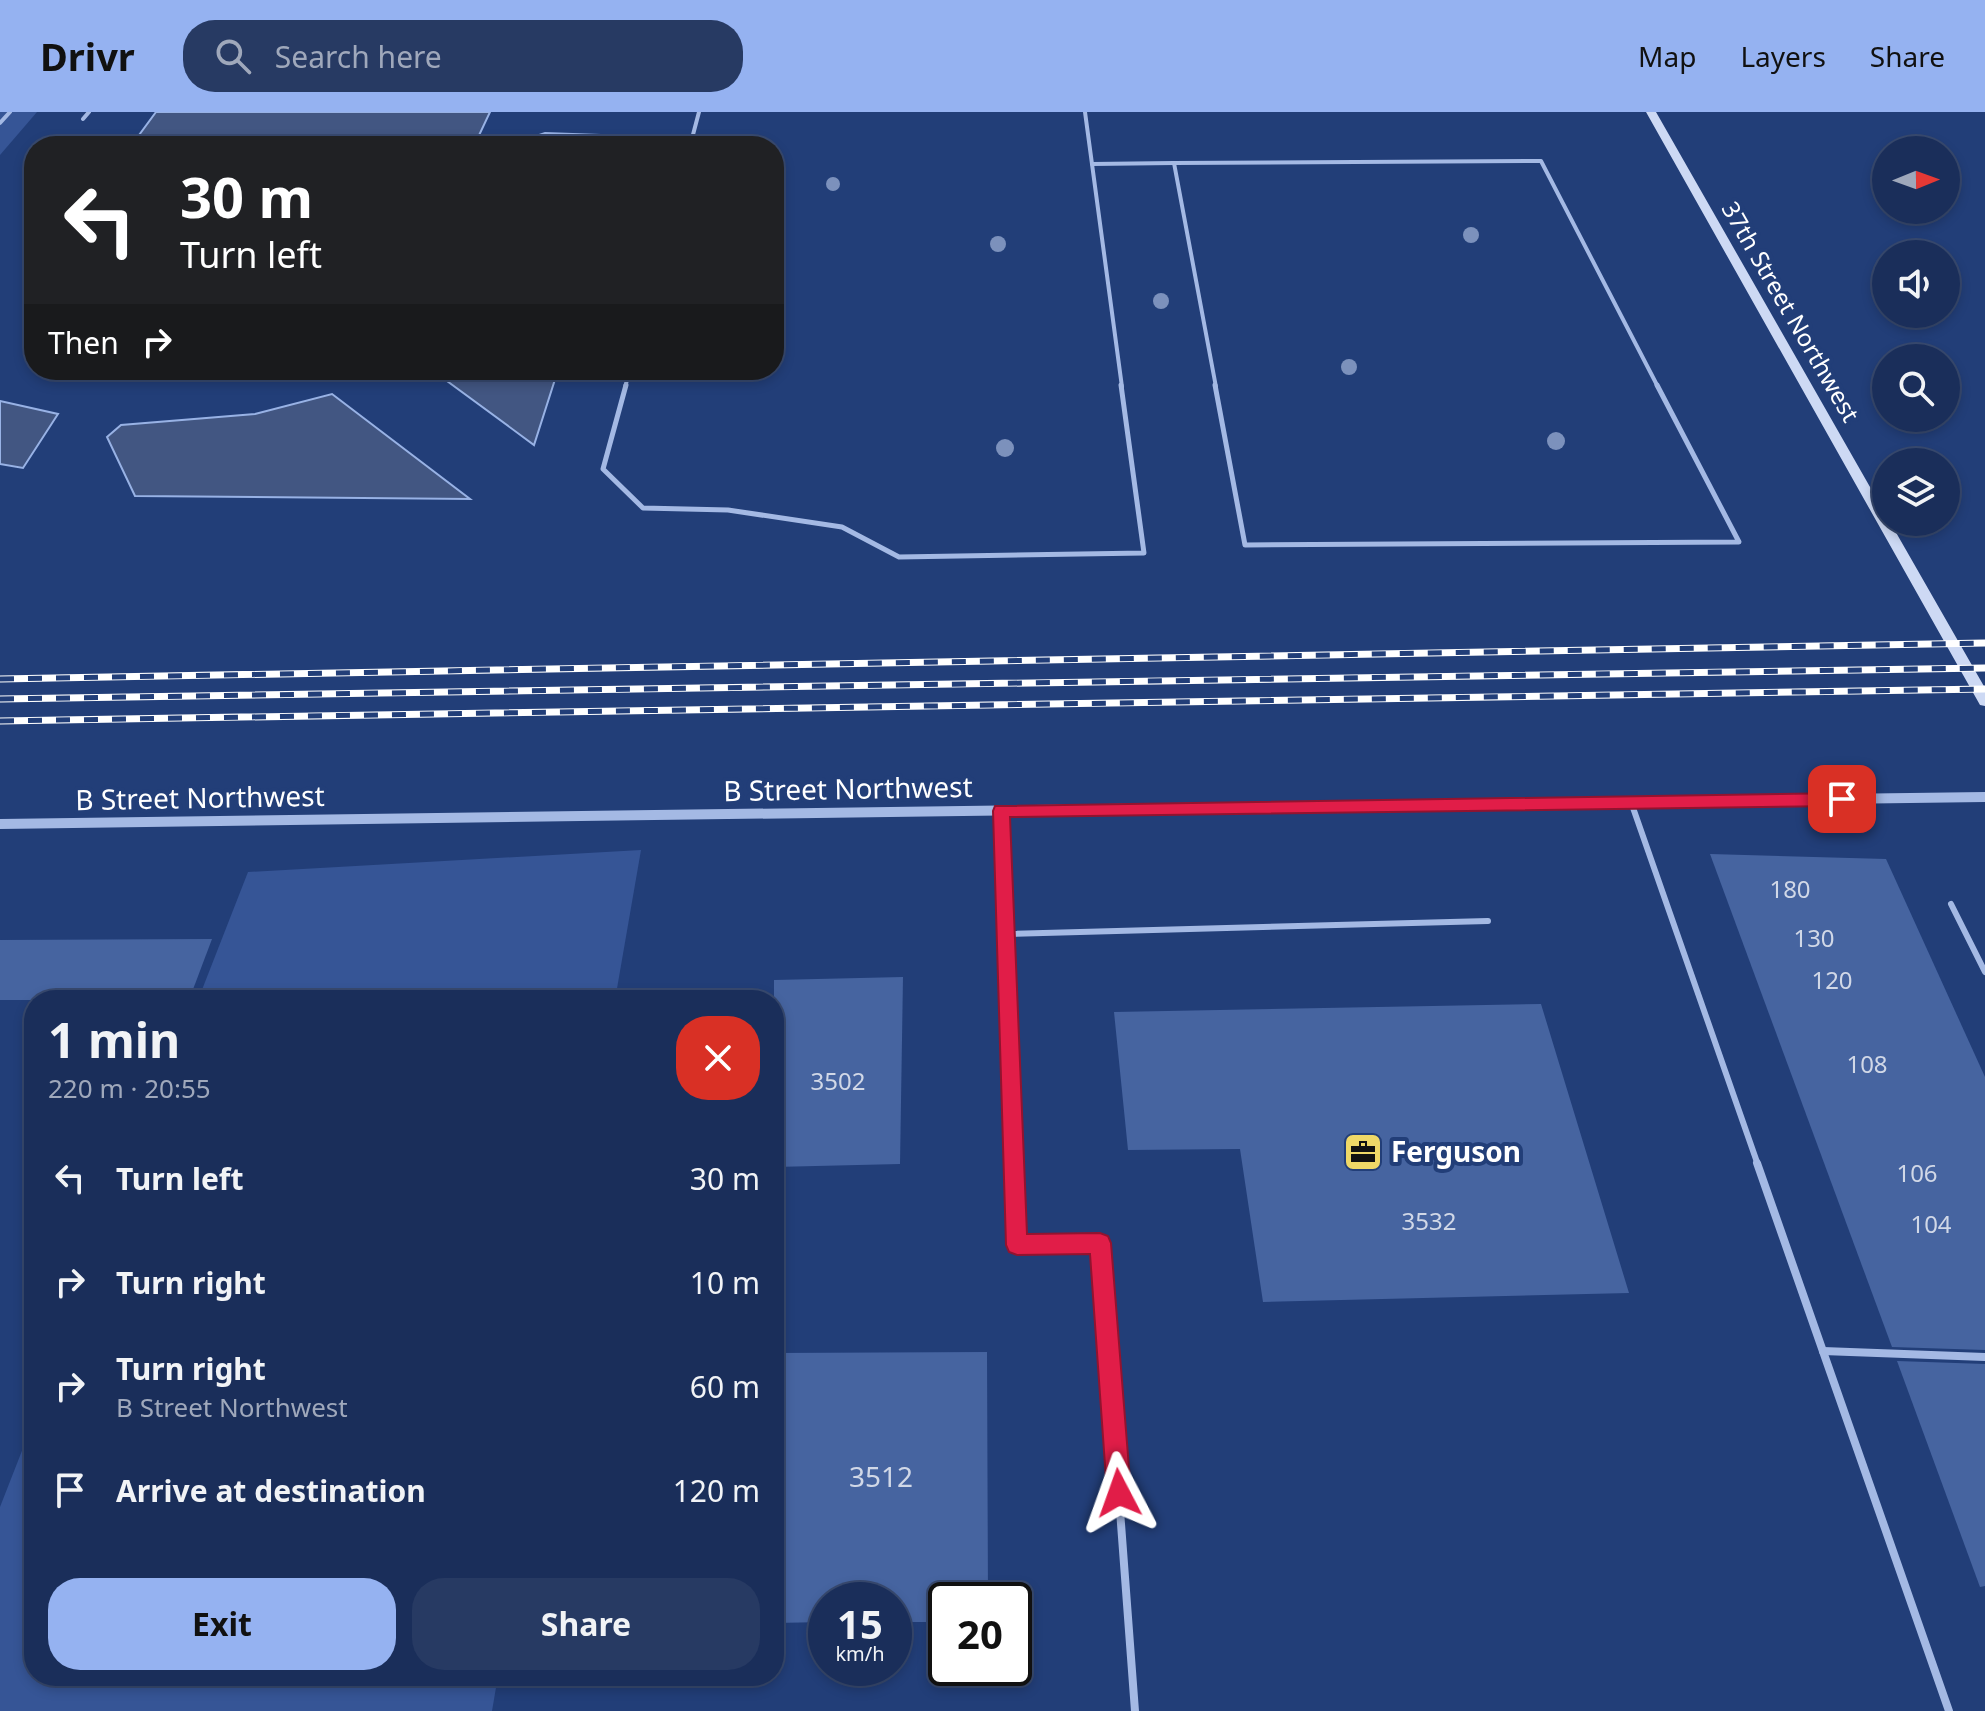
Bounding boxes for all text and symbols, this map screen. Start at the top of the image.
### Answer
search box [183,20,743,92]
text: Drivr [40,30,135,82]
icon: search [211,34,255,78]
text: Search here [275,36,442,77]
text: Map [1638,37,1696,75]
text: Layers [1740,37,1826,75]
text: Share [1870,37,1945,75]
north arrow [1872,136,1960,224]
map controls [1872,136,1960,536]
text: 30 m [180,158,313,234]
icon: left [48,168,152,272]
street label: 37th Street Northwest [1715,195,1868,428]
text: Turn left [180,230,322,279]
button: sound [1872,240,1960,328]
icon: right [135,320,179,364]
text: Then [48,322,119,363]
button: search [1872,344,1960,432]
button: layers [1872,448,1960,536]
pin [1808,765,1876,833]
street label: B Street Northwest [723,767,973,809]
street label: B Street Northwest [75,776,325,818]
icon: arrive [1820,777,1864,821]
house number: 180 [1769,872,1811,905]
house number: 130 [1793,921,1835,954]
house number: 120 [1811,963,1853,996]
text: 1 min [48,1007,180,1072]
button: close [676,1016,760,1100]
house number: 108 [1846,1047,1888,1080]
house number: 3502 [811,1064,865,1097]
text: 220 m · 20:55 [48,1070,211,1106]
office icon: Ferguson [1342,1131,1384,1173]
place label: Ferguson [1391,1132,1521,1170]
icon: left [48,1156,92,1200]
house number: 106 [1896,1156,1938,1189]
text: Turn left [116,1158,244,1199]
text: 30 m [690,1158,760,1199]
house number: 3532 [1402,1204,1456,1237]
house number: 104 [1910,1207,1952,1240]
icon: right [48,1260,92,1304]
text: Turn right [116,1262,266,1303]
text: 10 m [690,1262,760,1303]
text: Turn right [116,1348,266,1389]
icon: right [48,1364,92,1408]
text: 60 m [690,1366,760,1407]
text: B Street Northwest [116,1389,348,1425]
position arrow [1077,1451,1161,1535]
house number: 3512 [849,1457,913,1495]
icon: arrive [48,1468,92,1512]
text: Arrive at destination [116,1470,426,1511]
text: 120 m [673,1470,760,1511]
button: Exit [48,1578,396,1670]
button: Share [412,1578,760,1670]
speed limit sign: 20 [928,1582,1032,1686]
text: 15 [837,1596,883,1651]
text: km/h [835,1640,885,1667]

